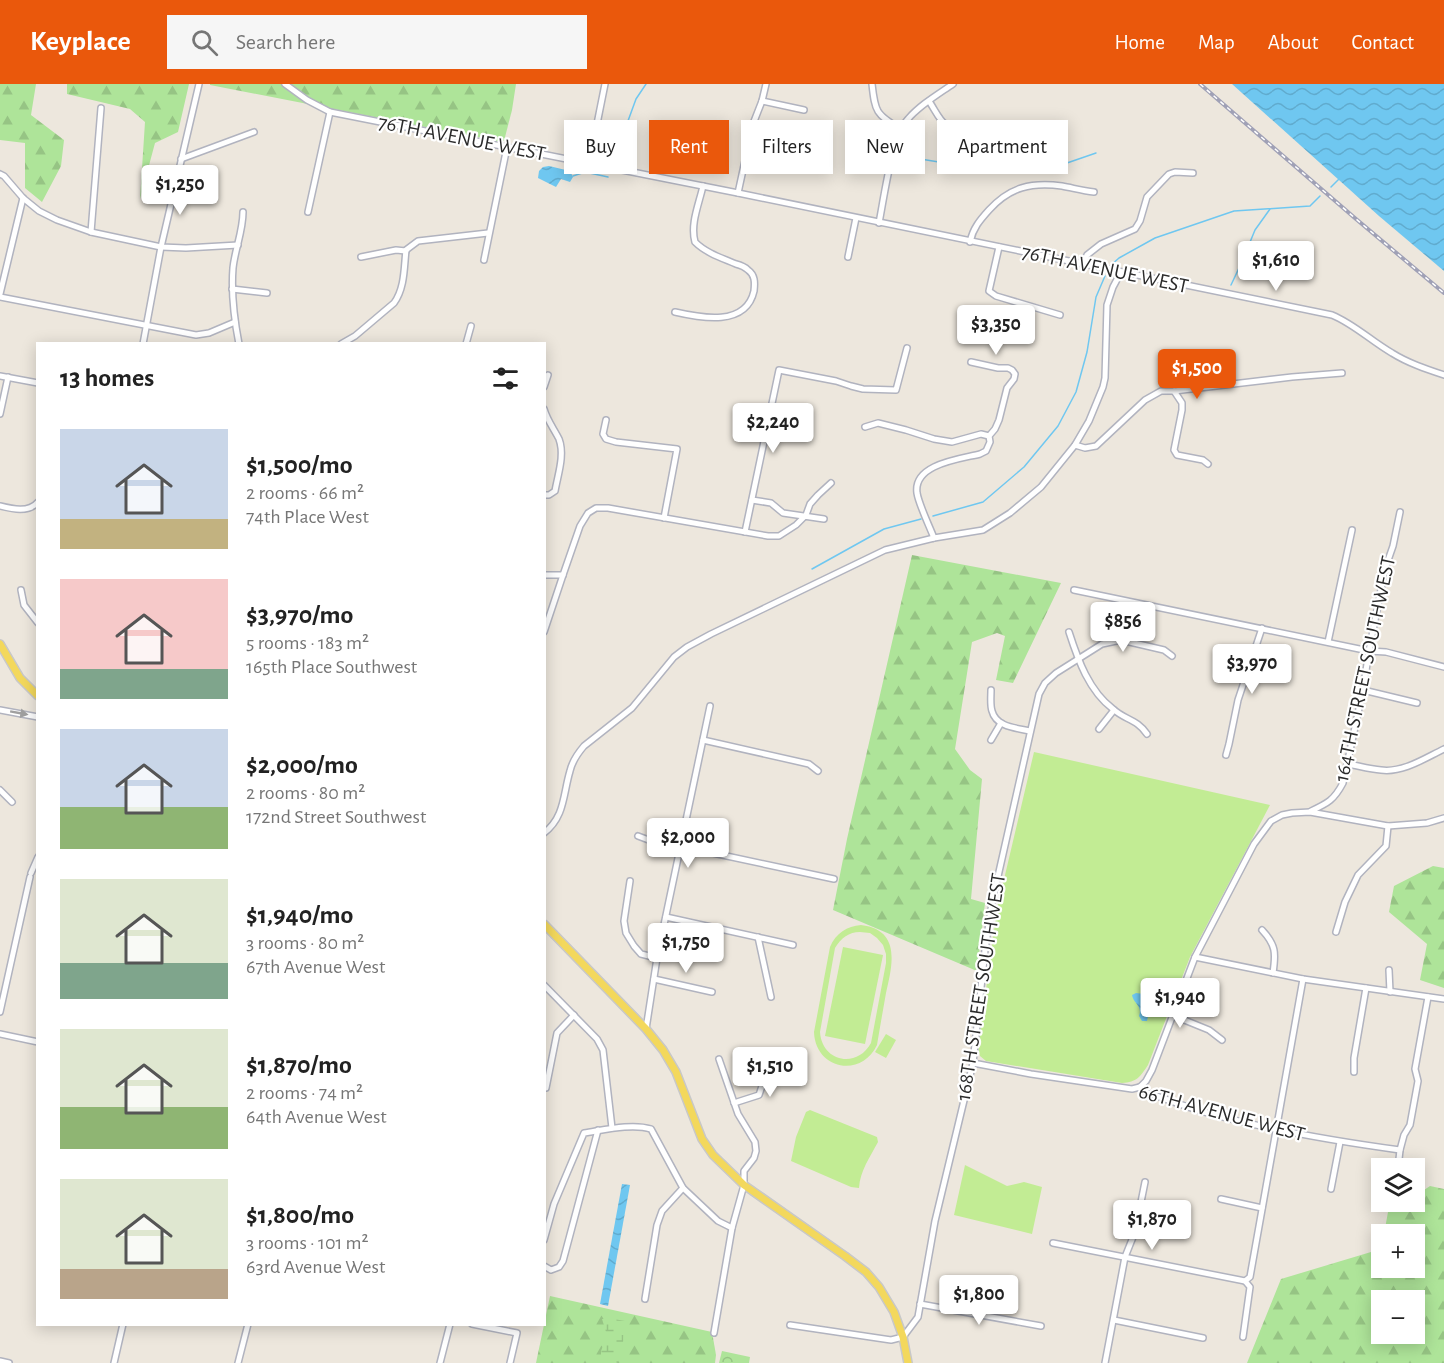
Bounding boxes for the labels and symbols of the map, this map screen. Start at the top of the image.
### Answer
street label: 76TH AVENUE WEST [376,111,548,165]
pin: $1,250 [131,165,229,216]
street label: 76TH AVENUE WEST [1020,241,1190,297]
pin: $1,610 [1227,241,1325,292]
pin: $3,350 [947,305,1045,356]
pin: $1,500 [1148,349,1246,400]
pin: $2,240 [724,403,822,454]
street label: 164TH STREET SOUTHWEST [1331,554,1399,784]
pin: $856 [1087,602,1159,653]
pin: $3,970 [1203,644,1301,695]
one-way arrow [9,709,28,718]
pin: $2,000 [639,818,737,869]
street label: 168TH STREET SOUTHWEST [953,872,1009,1102]
pin: $1,750 [637,923,735,974]
pin: $1,940 [1131,978,1229,1029]
pin: $1,510 [721,1047,819,1098]
street label: 66TH AVENUE WEST [1137,1081,1307,1145]
pin: $1,870 [1103,1200,1201,1251]
pin: $1,800 [930,1275,1028,1326]

